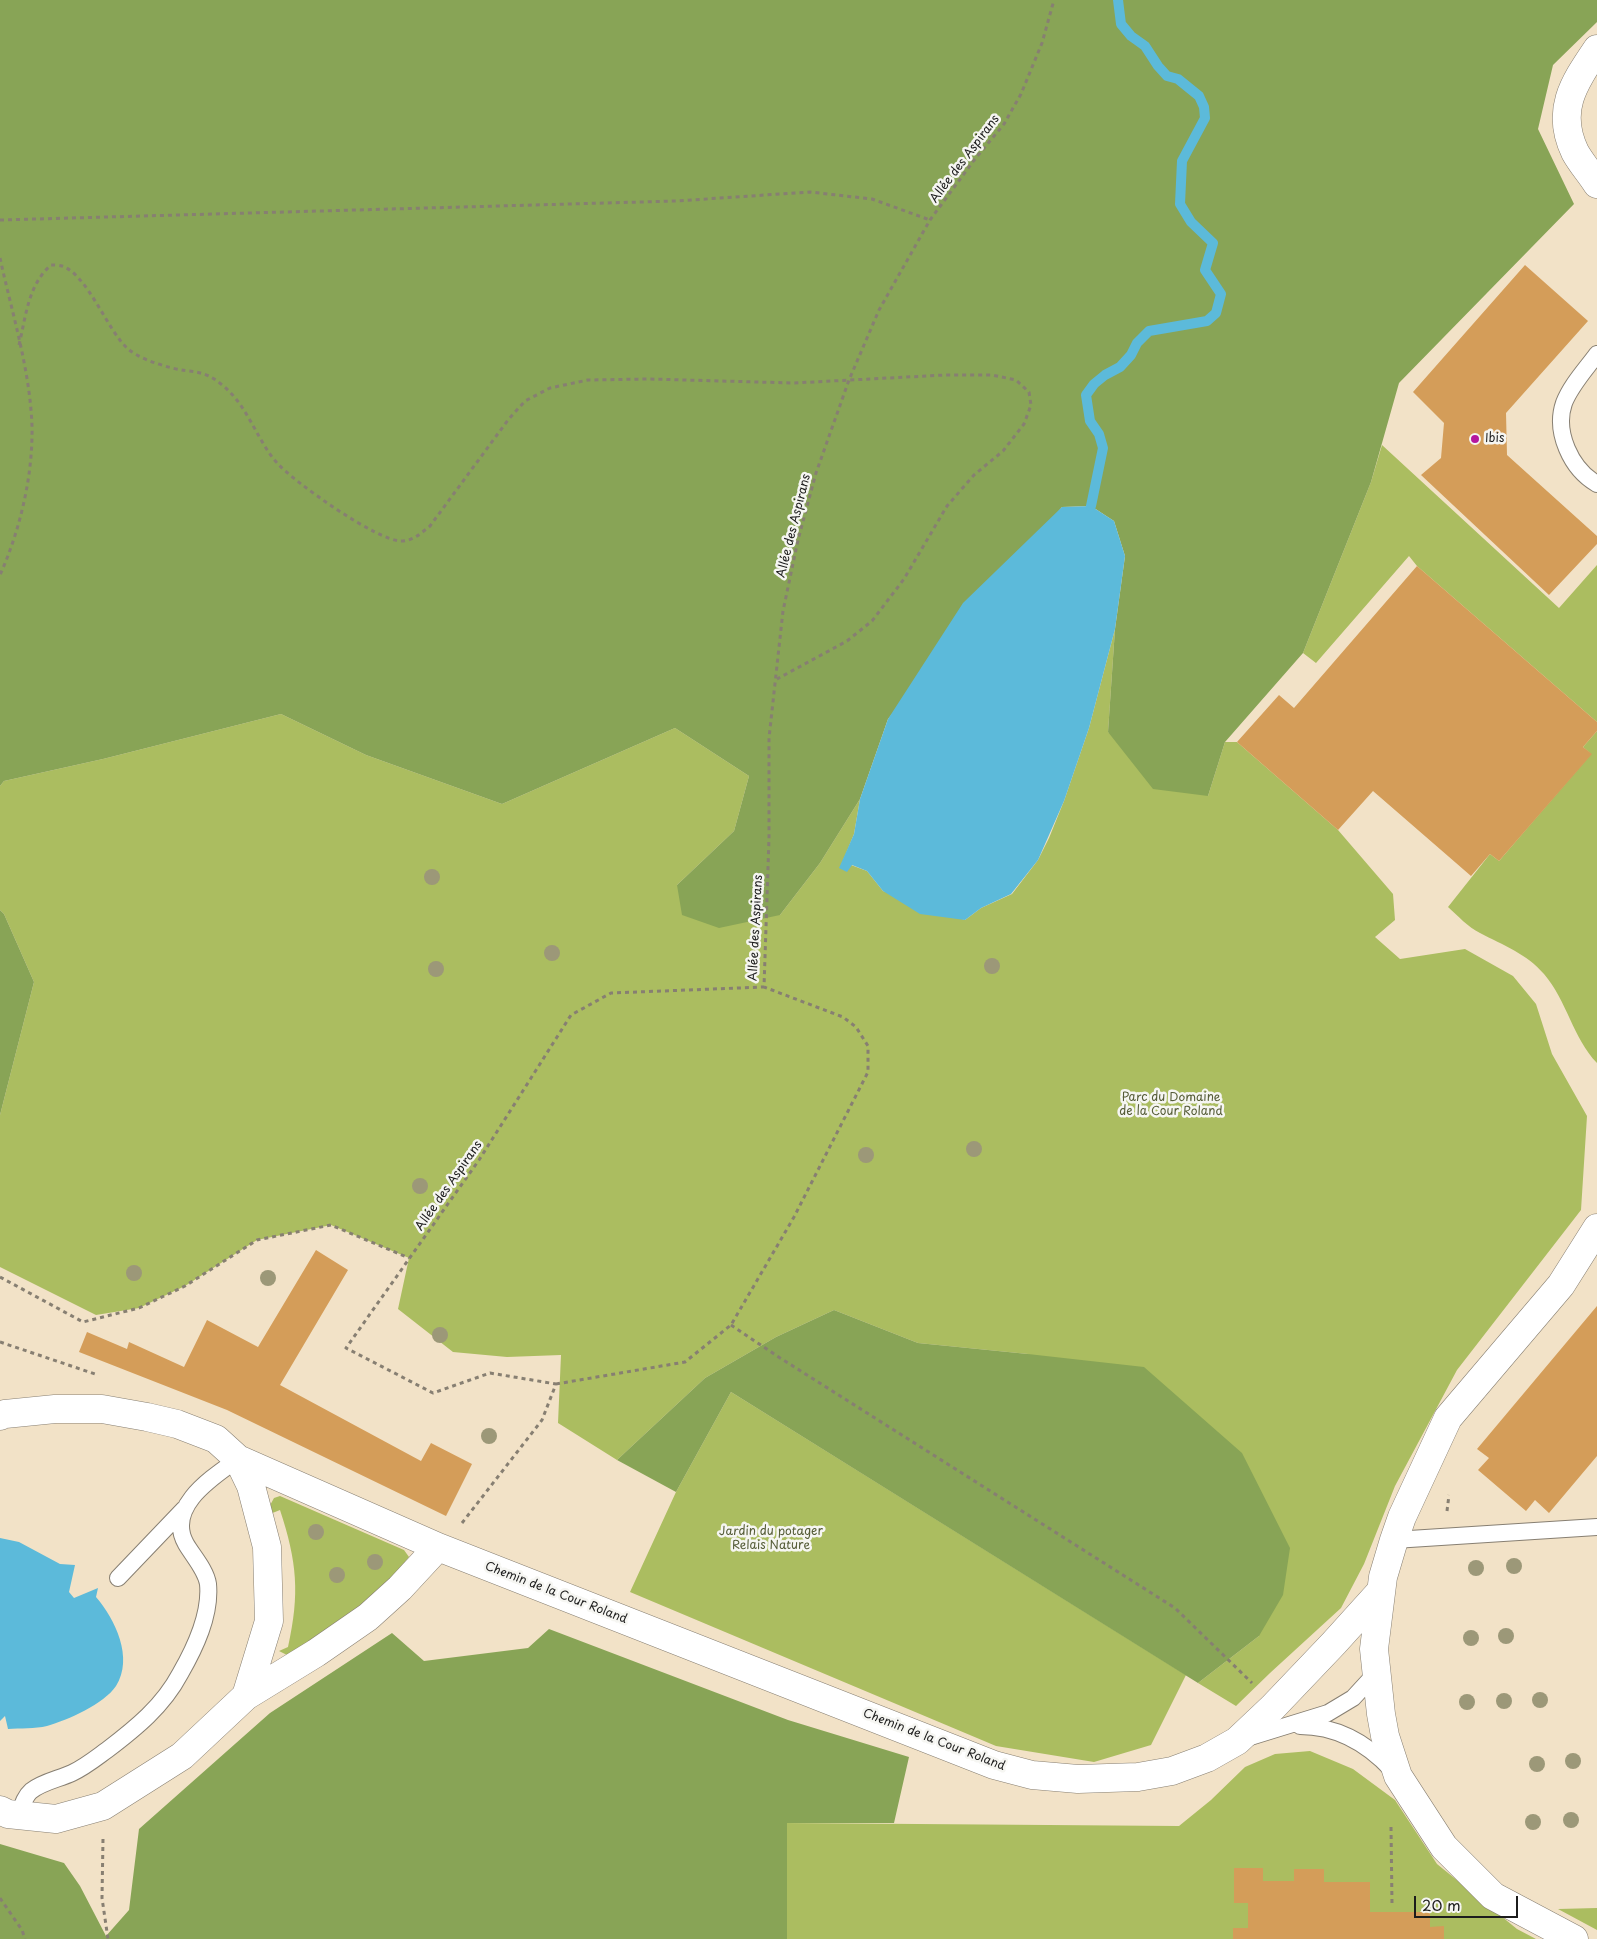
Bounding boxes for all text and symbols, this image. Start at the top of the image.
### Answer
street label: Allée des Aspirans [927,112,1003,206]
place label: Ibis [1485,432,1504,446]
marker: Ibis [1469,433,1481,445]
street label: Allée des Aspirans [774,473,814,579]
street label: Allée des Aspirans [746,875,766,981]
park label: Parc du Domaine de la Cour Roland [1119,1091,1223,1119]
street label: Allée des Aspirans [413,1138,485,1234]
park label: Jardin du potager Relais Nature [719,1525,823,1553]
street label: Chemin de la Cour Roland [483,1559,629,1627]
street label: Chemin de la Cour Roland [861,1706,1007,1774]
scale bar [1417,1886,1521,1918]
text: 20 m [1422,1893,1461,1916]

